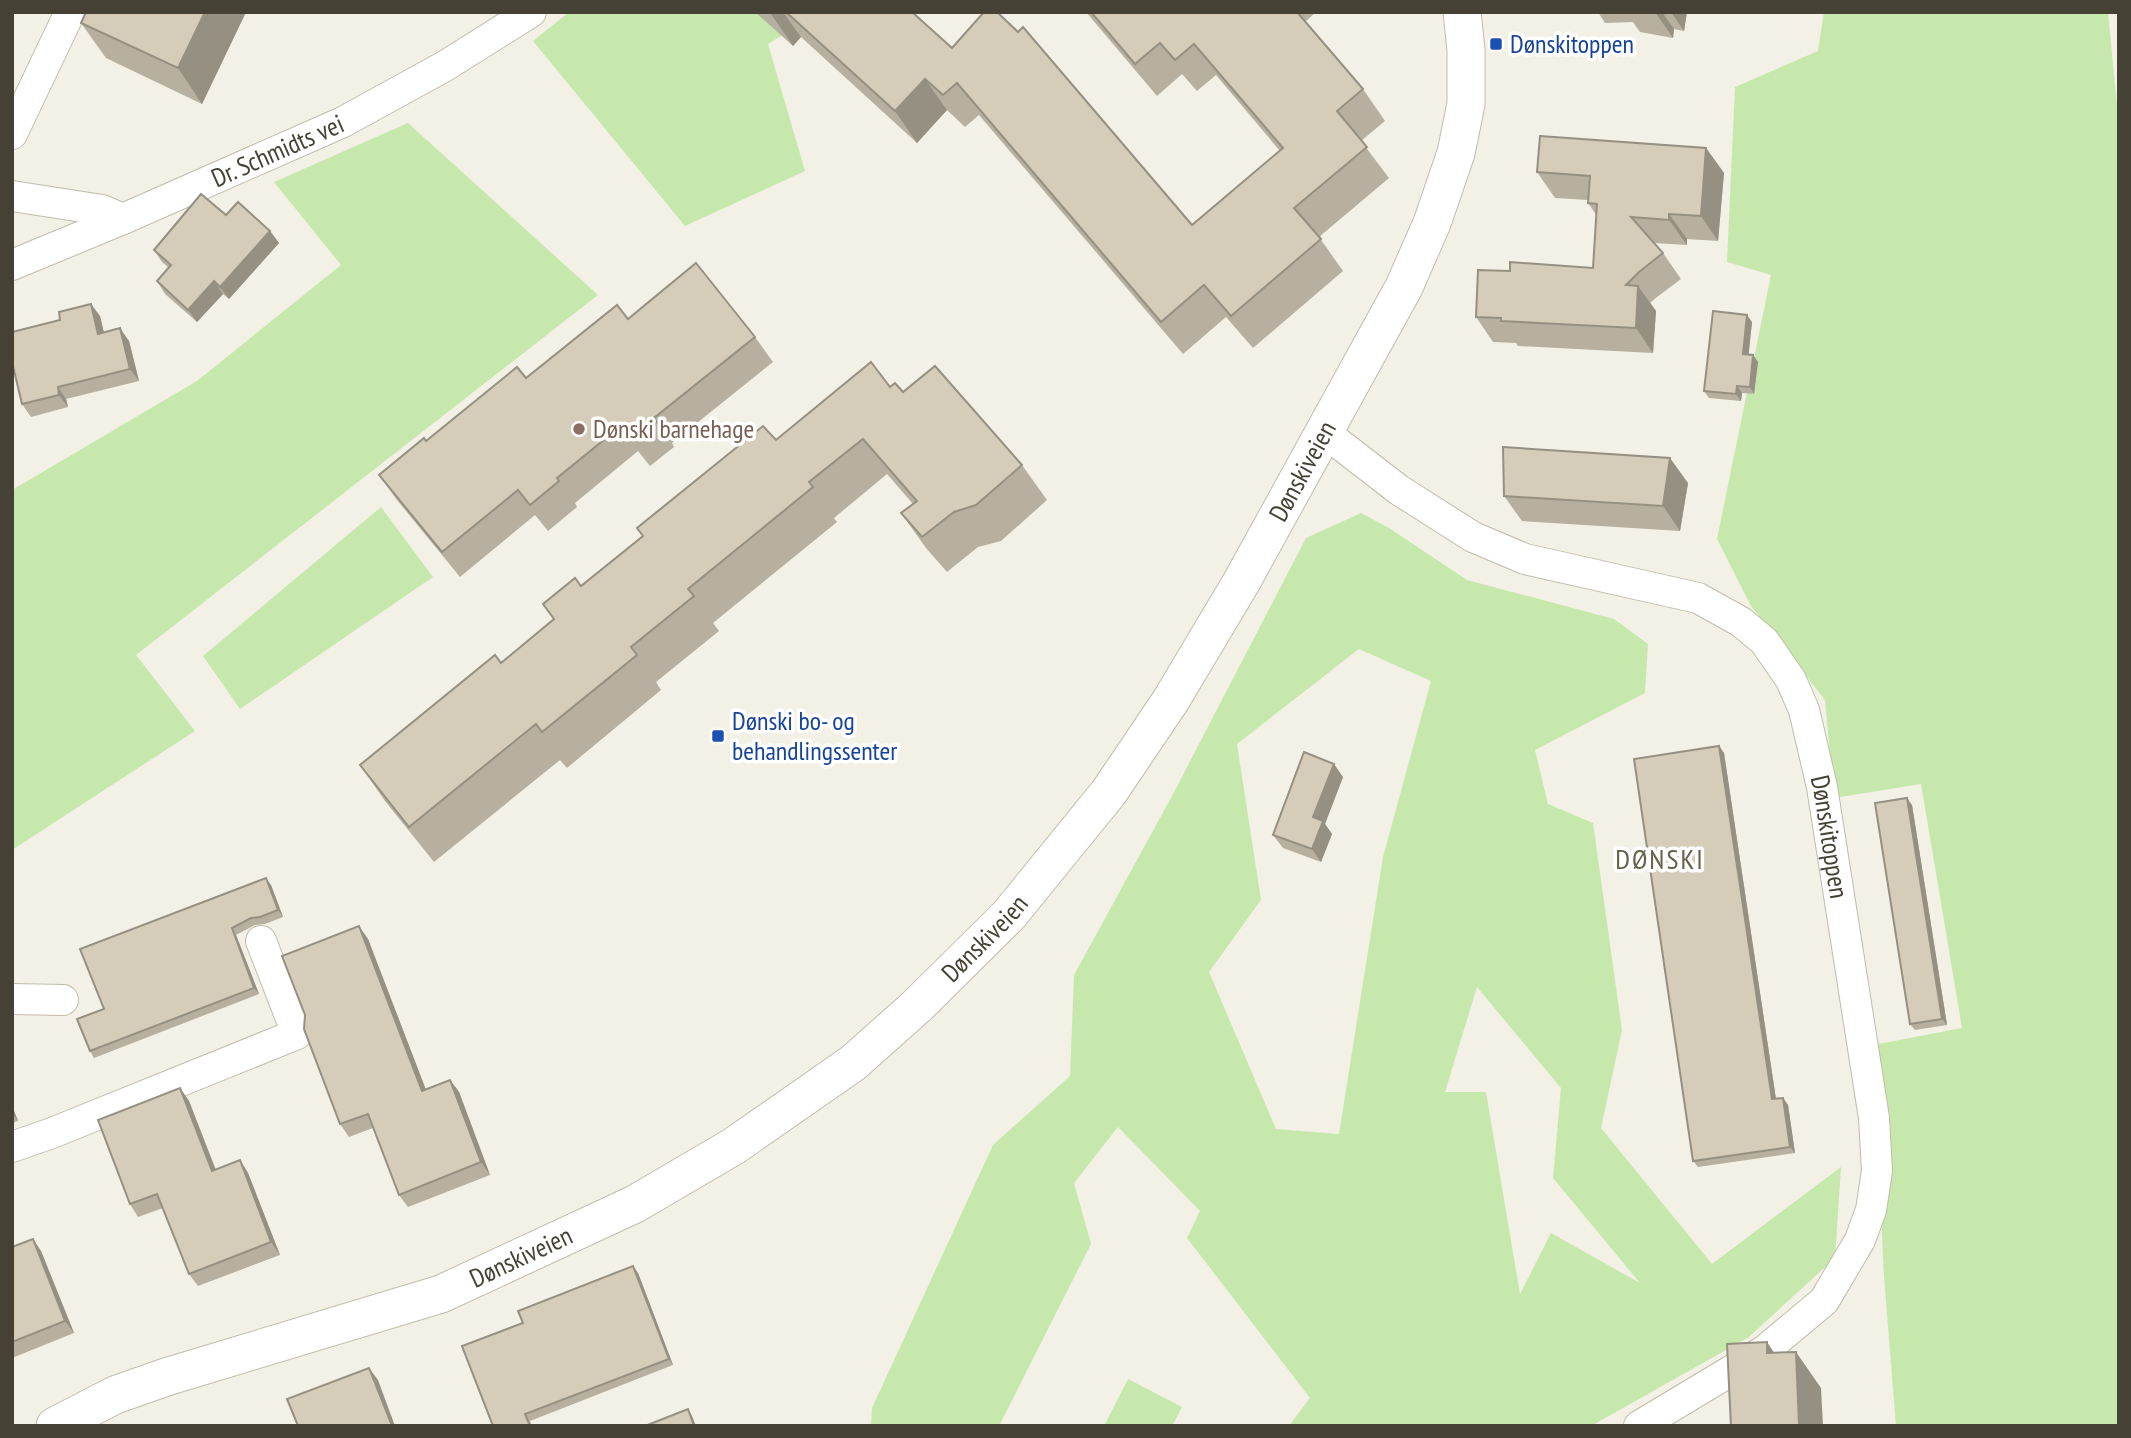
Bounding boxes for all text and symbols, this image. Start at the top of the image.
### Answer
place label: Dønskitoppen [1510,27,1634,60]
marker: Dønskitoppen [1488,36,1504,52]
street label: Dr. Schmidts vei [206,107,349,194]
place label: Dønski barnehage [593,412,754,445]
street label: Dønskiveien [1261,415,1343,527]
marker: Dønski barnehage [571,421,587,437]
place label: Dønski bo- og behandlingssenter [732,704,897,767]
marker: Dønski bo- og behandlingssenter [710,728,726,744]
street label: Dønskitoppen [1804,772,1856,901]
district label: DØNSKI [1615,840,1705,877]
street label: Dønskiveien [934,888,1035,989]
street label: Dønskiveien [464,1218,577,1294]

